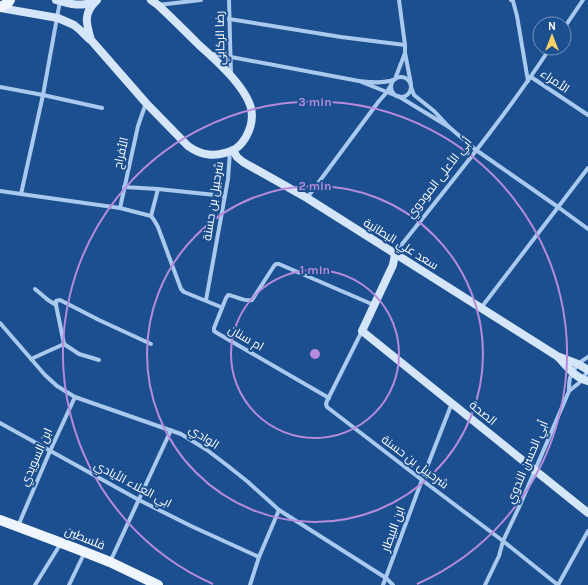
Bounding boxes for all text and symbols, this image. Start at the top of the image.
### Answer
street label: رضا الركابي [213,11,230,65]
north arrow [532,16,572,56]
text: N [548,20,556,33]
street label: الأمراء [538,66,572,96]
text: 3 min [298,95,332,109]
street label: أبي الأعلى المودوي [403,134,477,223]
street label: الأفراح [111,136,132,170]
street label: شرحبيل بن حسنة [200,160,226,242]
text: 2 min [298,179,332,193]
street label: سعد علي البطانية [359,215,441,275]
text: 1 min [300,263,330,277]
street label: ام سنان [225,322,266,355]
centre of rings [308,347,322,361]
street label: الصحة [467,398,499,428]
street label: أبي الحسن الندوي [502,418,554,507]
street label: الوادي [185,422,222,454]
street label: ابن السويدي [17,426,58,489]
street label: شرحبيل بن حسنة [379,432,451,492]
street label: ابي العلاء الأيادي [90,458,174,513]
street label: ابن البيطار [378,505,408,554]
street label: فلسطين [63,524,107,552]

